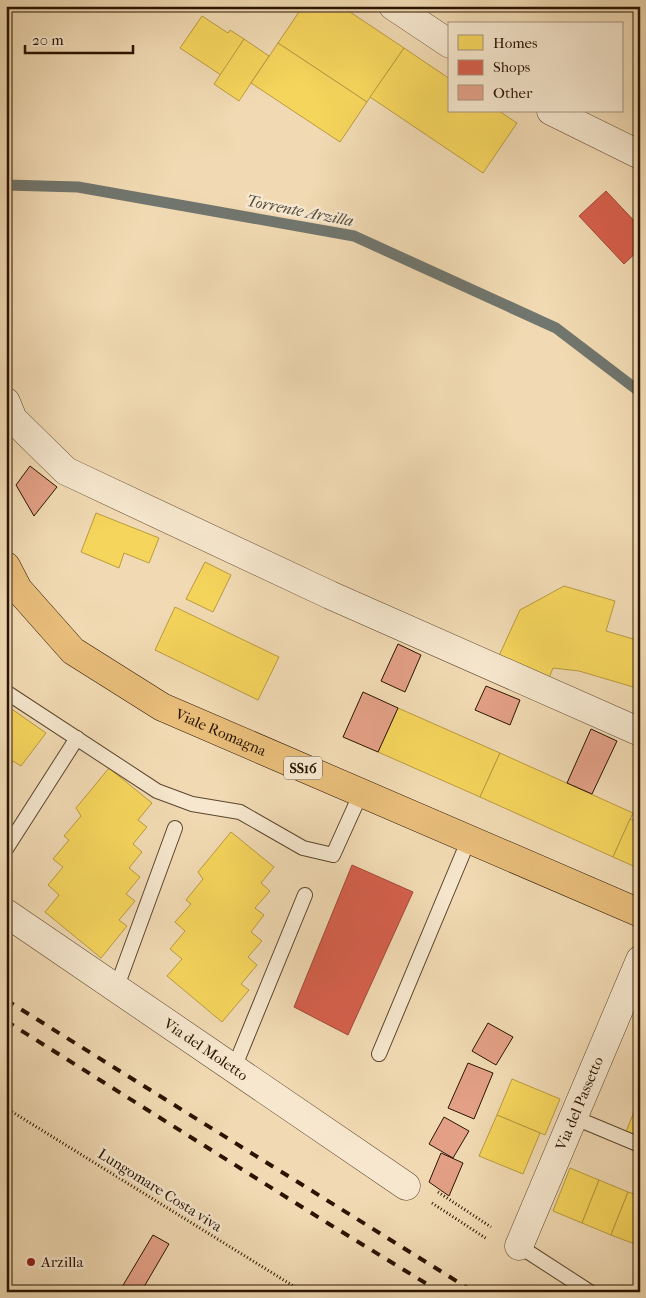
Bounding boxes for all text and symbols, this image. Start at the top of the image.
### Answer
scale bar [25,22,132,54]
legend [448,22,624,112]
text: 20 m [32,31,64,49]
text: Homes [493,34,538,52]
text: Shops [493,58,531,76]
text: Other [493,84,533,102]
water label: Torrente Arzilla [245,191,355,230]
street label: Viale Romagna [172,704,270,760]
road number: SS16 [284,756,322,780]
street label: Via del Moletto [159,1014,252,1085]
street label: Via del Passetto [551,1053,607,1154]
street label: Lungomare Costa viva [95,1145,226,1236]
place label: Arzilla [40,1253,84,1271]
marker: Arzilla [25,1256,37,1268]

